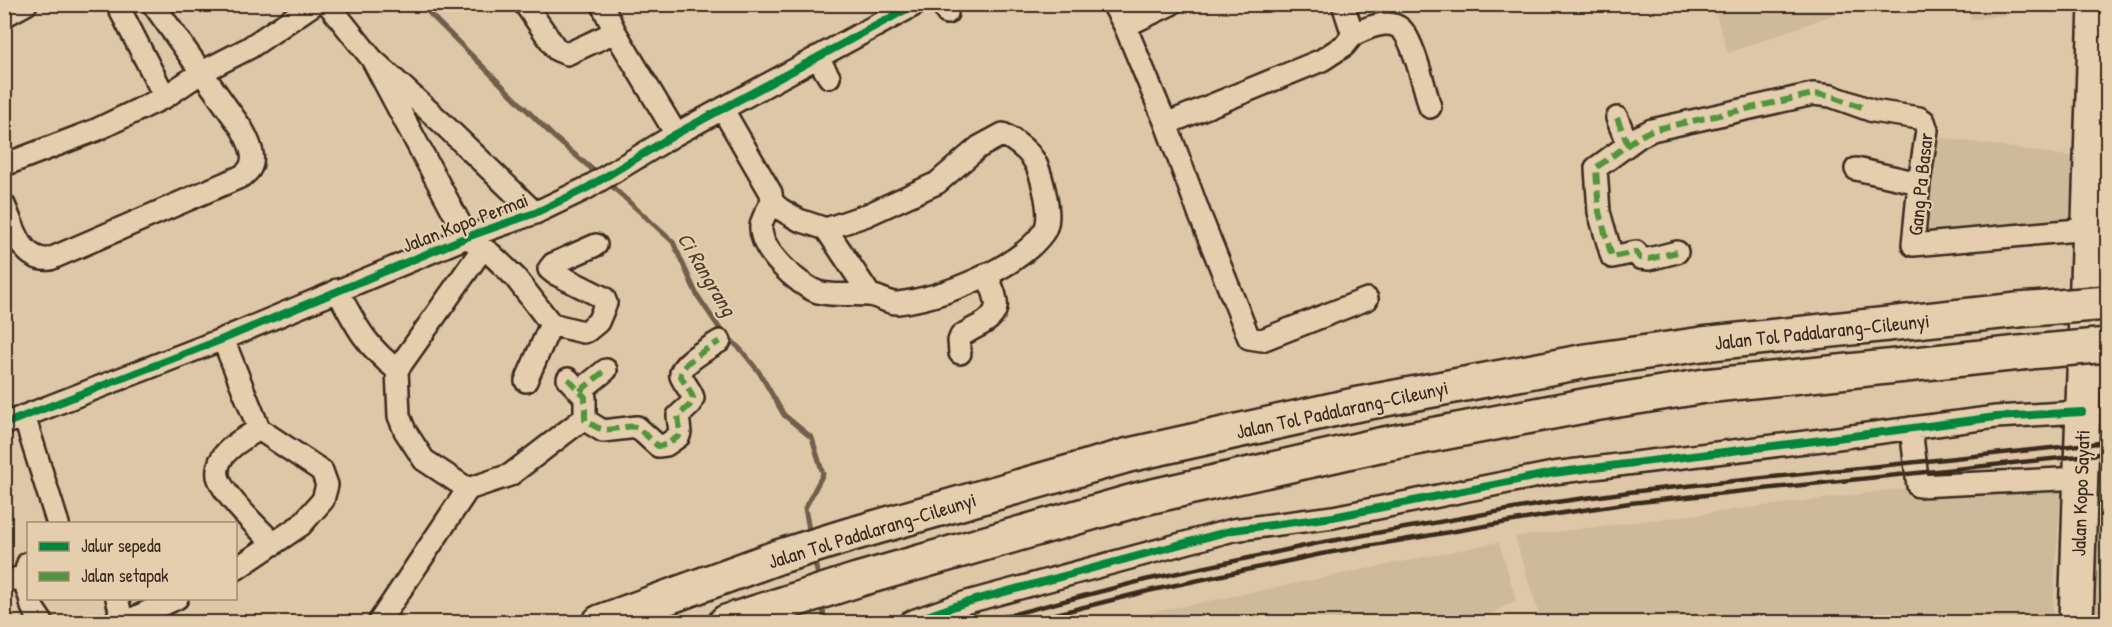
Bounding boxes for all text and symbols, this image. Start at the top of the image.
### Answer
street label: Gang Pa Basar [1901,131,1939,237]
street label: Jalan Kopo Permai [398,186,532,258]
water label: Ci Rangrang [671,227,744,323]
street label: Jalan Tol Padalarang–Cileunyi [1713,306,1931,356]
street label: Jalan Tol Padalarang–Cileunyi [1233,373,1451,445]
street label: Jalan Kopo Sayati [2064,429,2096,557]
street label: Jalan Tol Padalarang–Cileunyi [765,485,979,575]
legend [27,522,237,600]
text: Jalur sepeda [81,533,161,558]
text: Jalan setapak [81,563,169,588]

